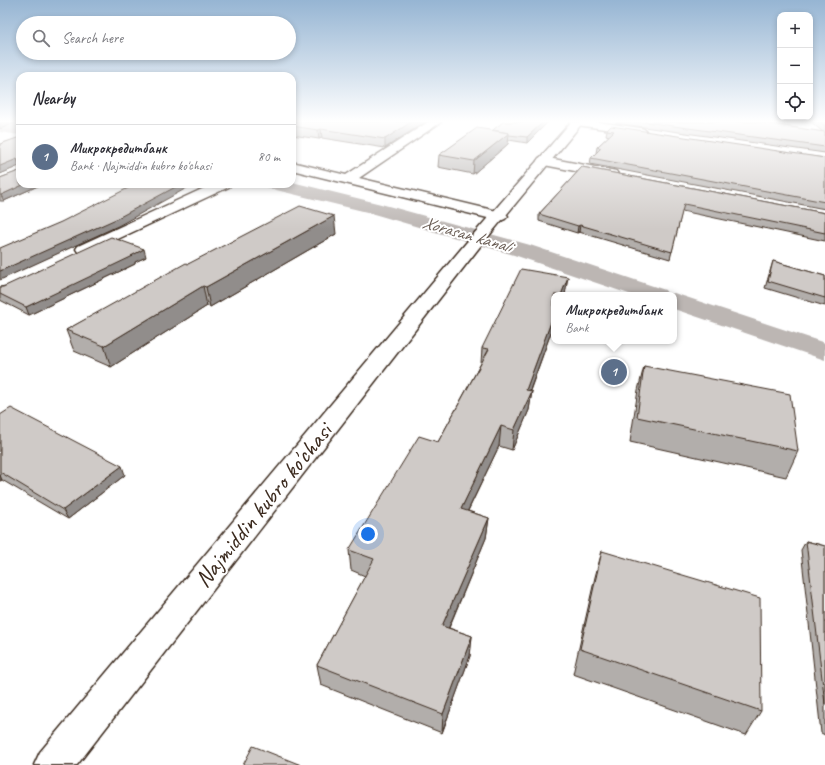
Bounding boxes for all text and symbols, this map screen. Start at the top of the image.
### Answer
map controls [777,12,813,120]
button: + [777,12,813,48]
search box [16,16,296,60]
icon: search [30,27,52,49]
text: Search here [62,29,123,48]
button: − [777,48,813,84]
button: locate [777,84,813,120]
text: Nearby [32,88,75,109]
text: Микрокредитбанк [70,139,167,158]
text: 1 [42,149,48,165]
text: 80 m [258,149,280,165]
text: Bank · Najmiddin kubro ko'chasi [70,158,211,174]
water label: Xorasan kanali [420,211,518,258]
popup [551,292,677,344]
text: Микрокредитбанк [565,301,663,320]
text: Bank [565,320,588,336]
pin: 1 [601,357,627,387]
street label: Najmiddin kubro ko'chasi [188,415,340,593]
your location [358,524,378,544]

